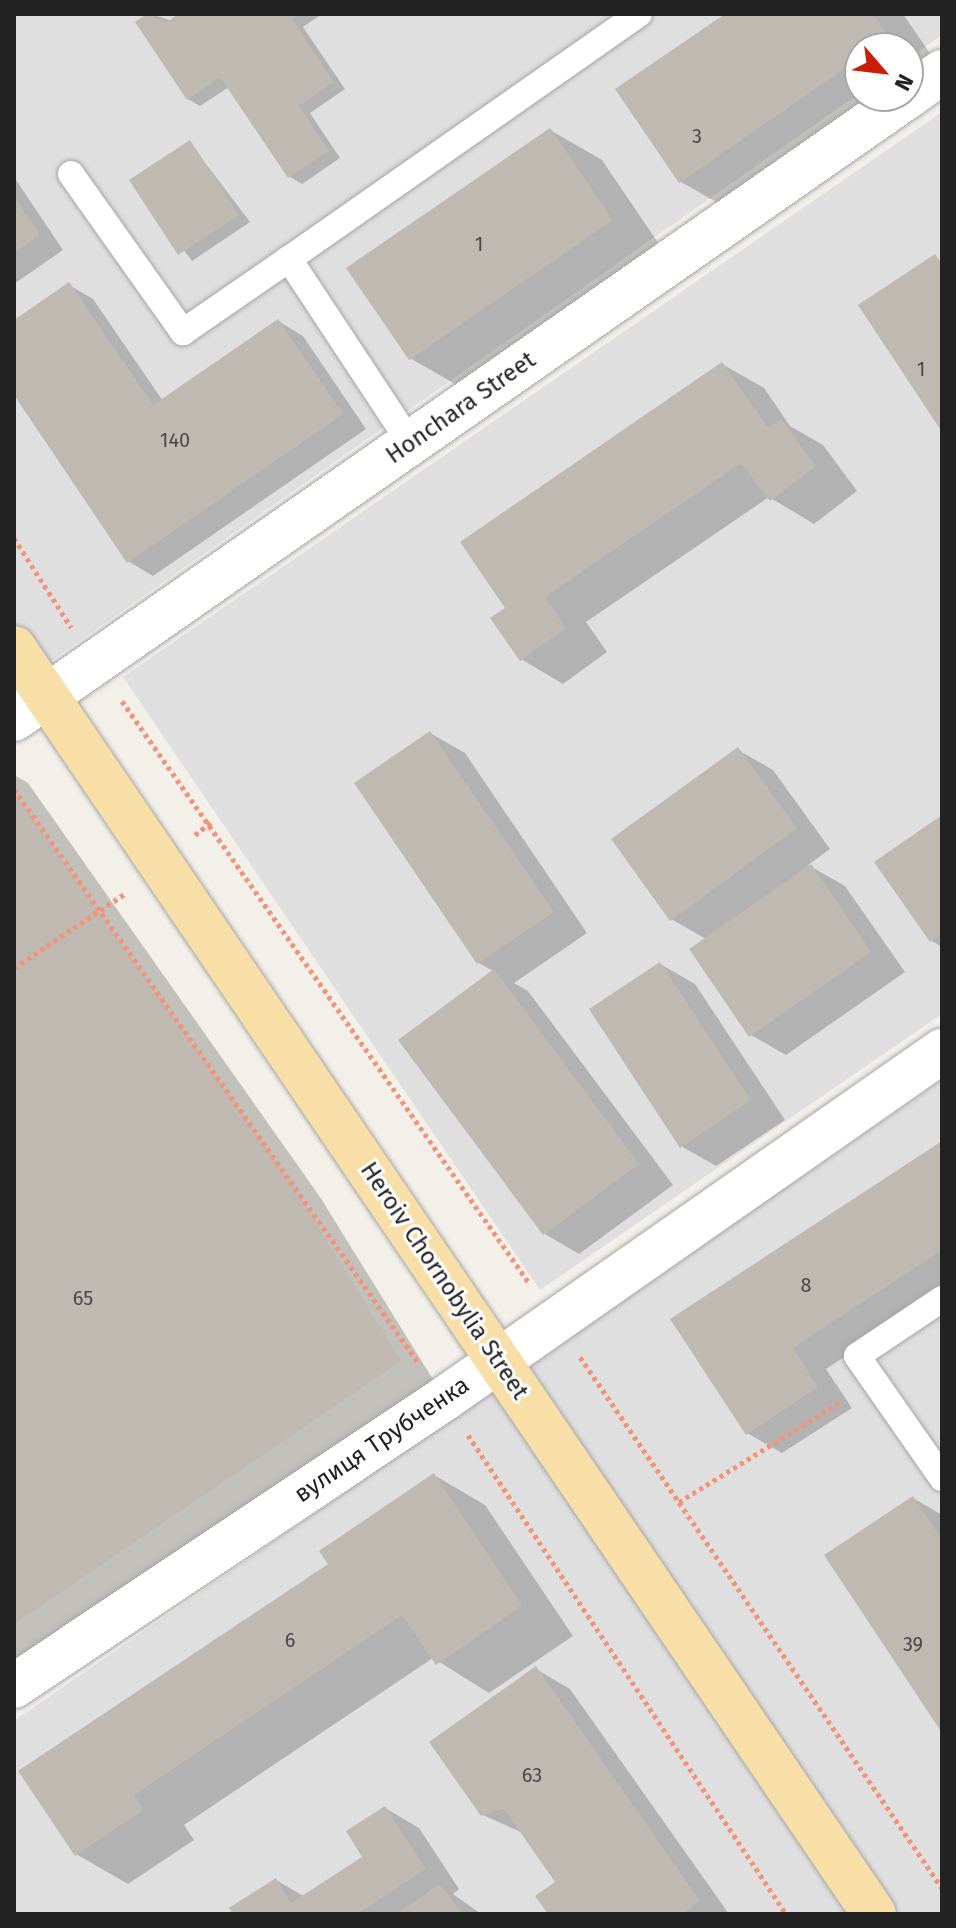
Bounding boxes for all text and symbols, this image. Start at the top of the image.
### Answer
north arrow [844,32,924,112]
text: N [889,70,919,95]
house number: 3 [692,124,702,148]
house number: 1 [475,232,483,256]
street label: Honchara Street [381,346,541,470]
house number: 1 [917,357,925,381]
house number: 140 [160,428,190,452]
street label: Heroiv Chornobylia Street [354,1157,534,1405]
house number: 8 [800,1273,812,1297]
house number: 65 [73,1286,93,1310]
street label: вулиця Трубченка [289,1371,475,1509]
house number: 6 [285,1628,295,1652]
house number: 39 [903,1632,923,1656]
house number: 63 [522,1763,542,1787]

